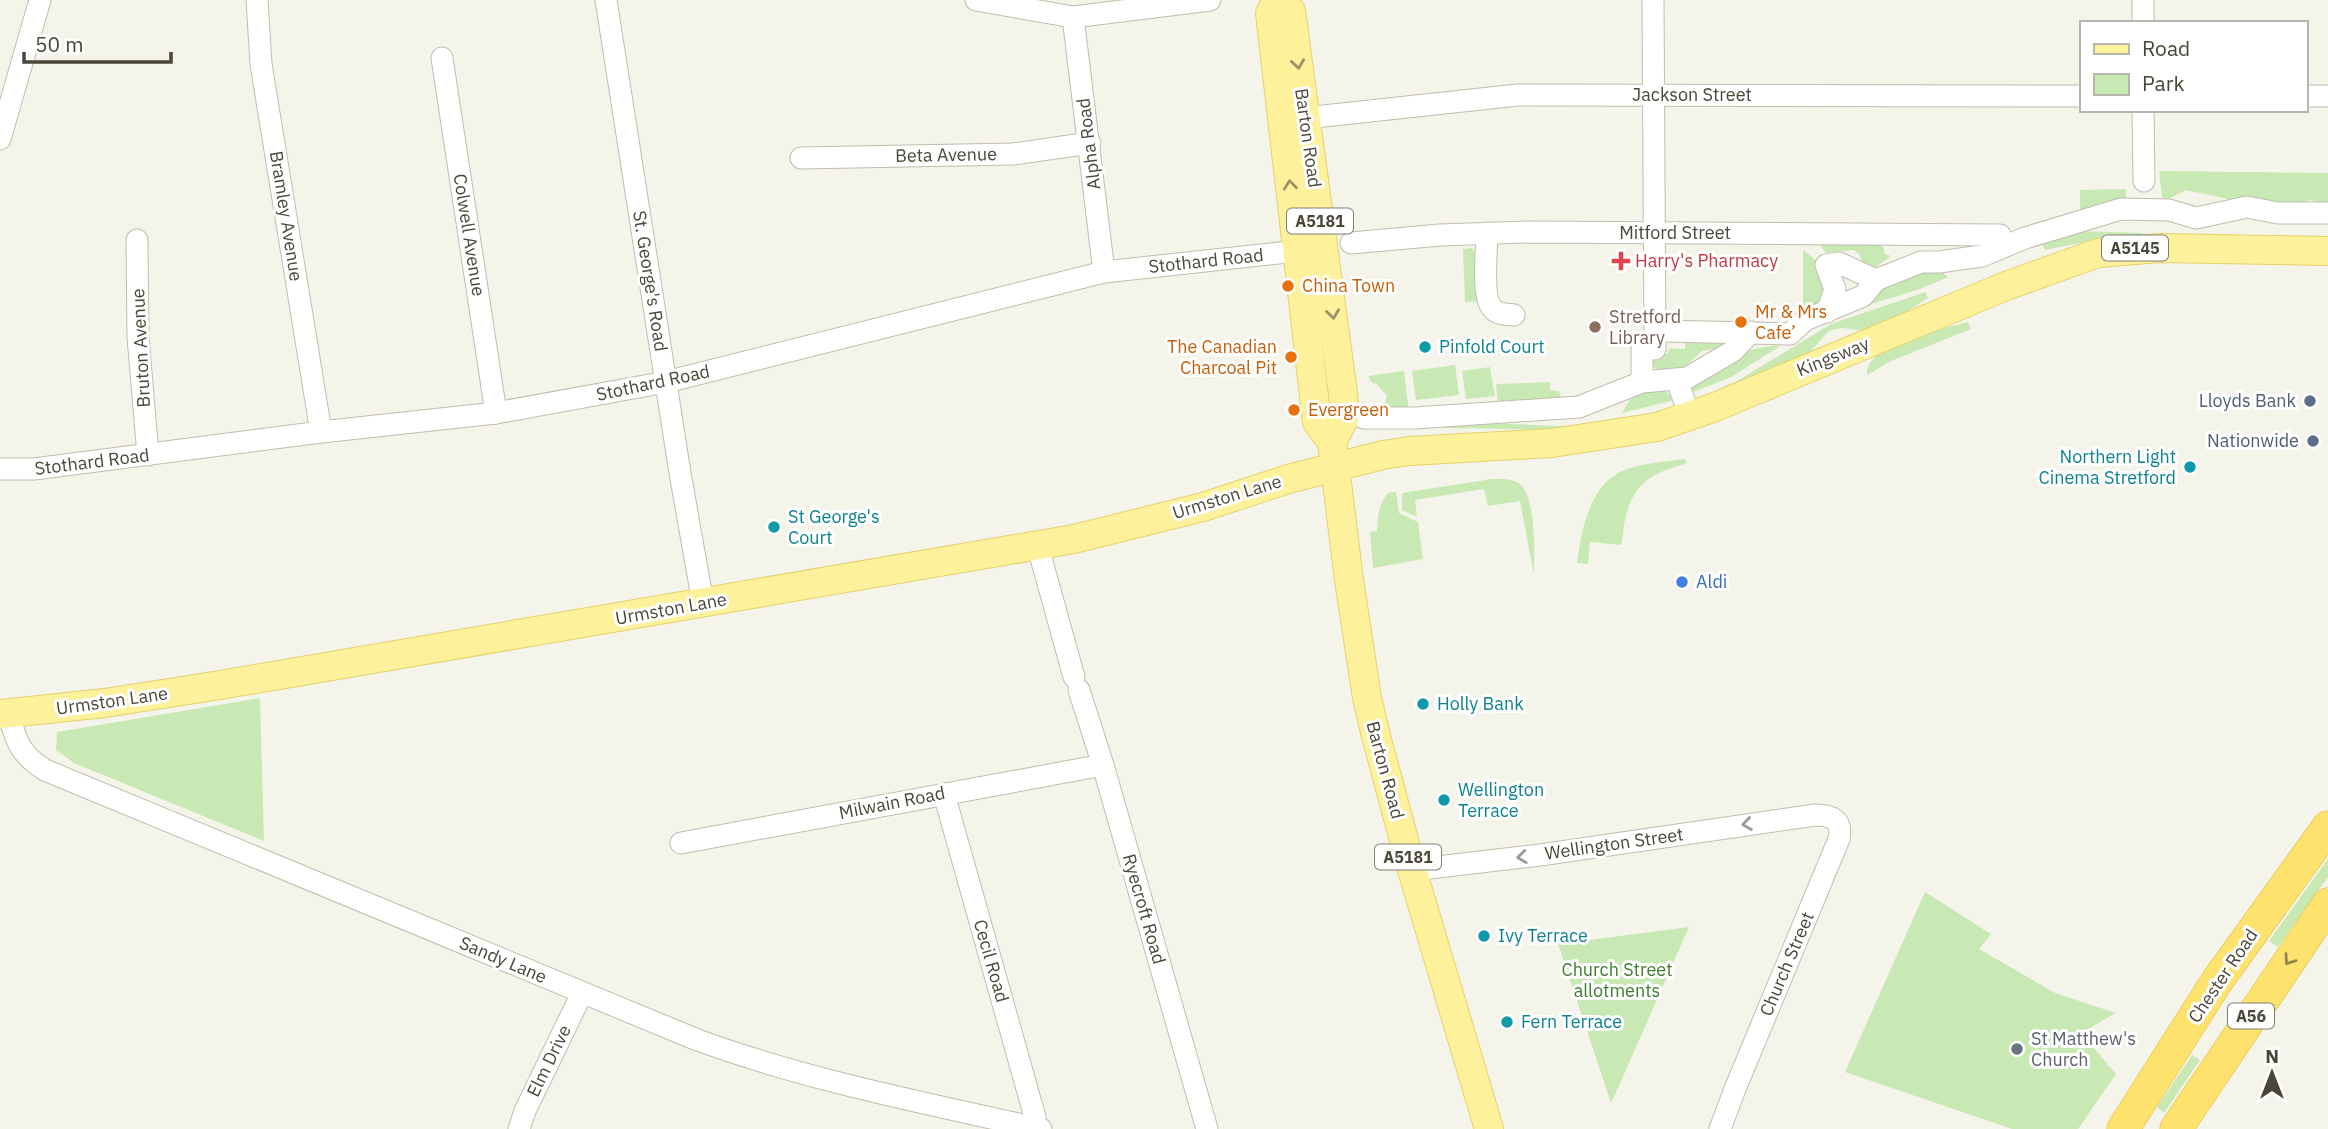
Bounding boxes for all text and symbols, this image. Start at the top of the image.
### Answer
scale bar [24,21,172,65]
legend [2080,21,2307,112]
text: 50 m [35,30,84,58]
text: Road [2142,34,2190,62]
one-way arrow [1290,58,1305,70]
text: Park [2142,69,2185,97]
street label: Jackson Street [1632,83,1752,106]
street label: Barton Road [1290,87,1327,189]
street label: Alpha Road [1071,97,1106,191]
street label: Beta Avenue [895,142,997,167]
street label: Bramley Avenue [265,149,308,283]
street label: Colwell Avenue [448,172,491,298]
one-way arrow [1282,179,1297,191]
street label: St. George's Road [628,209,673,353]
road number: A5181 [1287,209,1353,234]
street label: Mitford Street [1619,221,1731,244]
road number: A5145 [2102,236,2168,260]
street label: Stothard Road [1147,243,1265,278]
place label: Harry's Pharmacy [1635,249,1778,272]
marker: Harry's Pharmacy [1613,253,1629,269]
place label: China Town [1302,274,1395,297]
marker: China Town [1280,278,1296,294]
street label: Bruton Avenue [126,288,155,408]
place label: Mr & Mrs Cafe’ [1755,300,1827,344]
place label: Stretford Library [1609,305,1681,349]
one-way arrow [1325,308,1340,320]
marker: Mr & Mrs Cafe’ [1733,314,1749,330]
marker: Stretford Library [1587,319,1603,335]
street label: Kingsway [1793,332,1873,382]
place label: The Canadian Charcoal Pit [1167,335,1277,379]
place label: Pinfold Court [1439,335,1545,358]
marker: Pinfold Court [1417,339,1433,355]
marker: The Canadian Charcoal Pit [1283,349,1299,365]
street label: Stothard Road [594,359,712,406]
place label: Lloyds Bank [2199,389,2297,412]
marker: Lloyds Bank [2302,393,2318,409]
place label: Evergreen [1308,398,1389,421]
marker: Evergreen [1286,402,1302,418]
place label: Nationwide [2207,429,2299,452]
marker: Nationwide [2305,433,2321,449]
street label: Stothard Road [33,443,151,480]
place label: Northern Light Cinema Stretford [2039,445,2176,489]
marker: Northern Light Cinema Stretford [2182,459,2198,475]
street label: Urmston Lane [1170,469,1284,524]
place label: St George's Court [788,505,880,549]
marker: St George's Court [766,519,782,535]
place label: Aldi [1696,570,1727,593]
marker: Aldi [1674,574,1690,590]
street label: Urmston Lane [613,587,729,630]
street label: Urmston Lane [55,681,169,720]
place label: Holly Bank [1437,692,1524,715]
marker: Holly Bank [1415,696,1431,712]
street label: Barton Road [1361,718,1410,821]
place label: Wellington Terrace [1458,778,1544,822]
street label: Milwain Road [837,781,947,824]
marker: Wellington Terrace [1436,792,1452,808]
one-way arrow [1742,817,1753,832]
street label: Wellington Street [1543,822,1685,865]
road number: A5181 [1375,844,1441,870]
one-way arrow [1516,850,1528,865]
street label: Ryecroft Road [1118,851,1171,967]
street label: Church Street [1754,908,1819,1019]
street label: Cecil Road [969,917,1014,1005]
place label: Ivy Terrace [1498,924,1588,947]
street label: Chester Road [2183,924,2262,1027]
marker: Ivy Terrace [1476,928,1492,944]
street label: Sandy Lane [456,931,550,988]
one-way arrow [2285,952,2297,965]
park label: Church Street allotments [1561,958,1673,1002]
road number: A56 [2228,1004,2274,1028]
place label: Fern Terrace [1521,1010,1622,1033]
marker: Fern Terrace [1499,1014,1515,1030]
street label: Elm Drive [521,1021,576,1100]
place label: St Matthew's Church [2031,1027,2136,1071]
north arrow [2237,1038,2307,1108]
marker: St Matthew's Church [2009,1041,2025,1057]
text: N [2265,1044,2279,1068]

